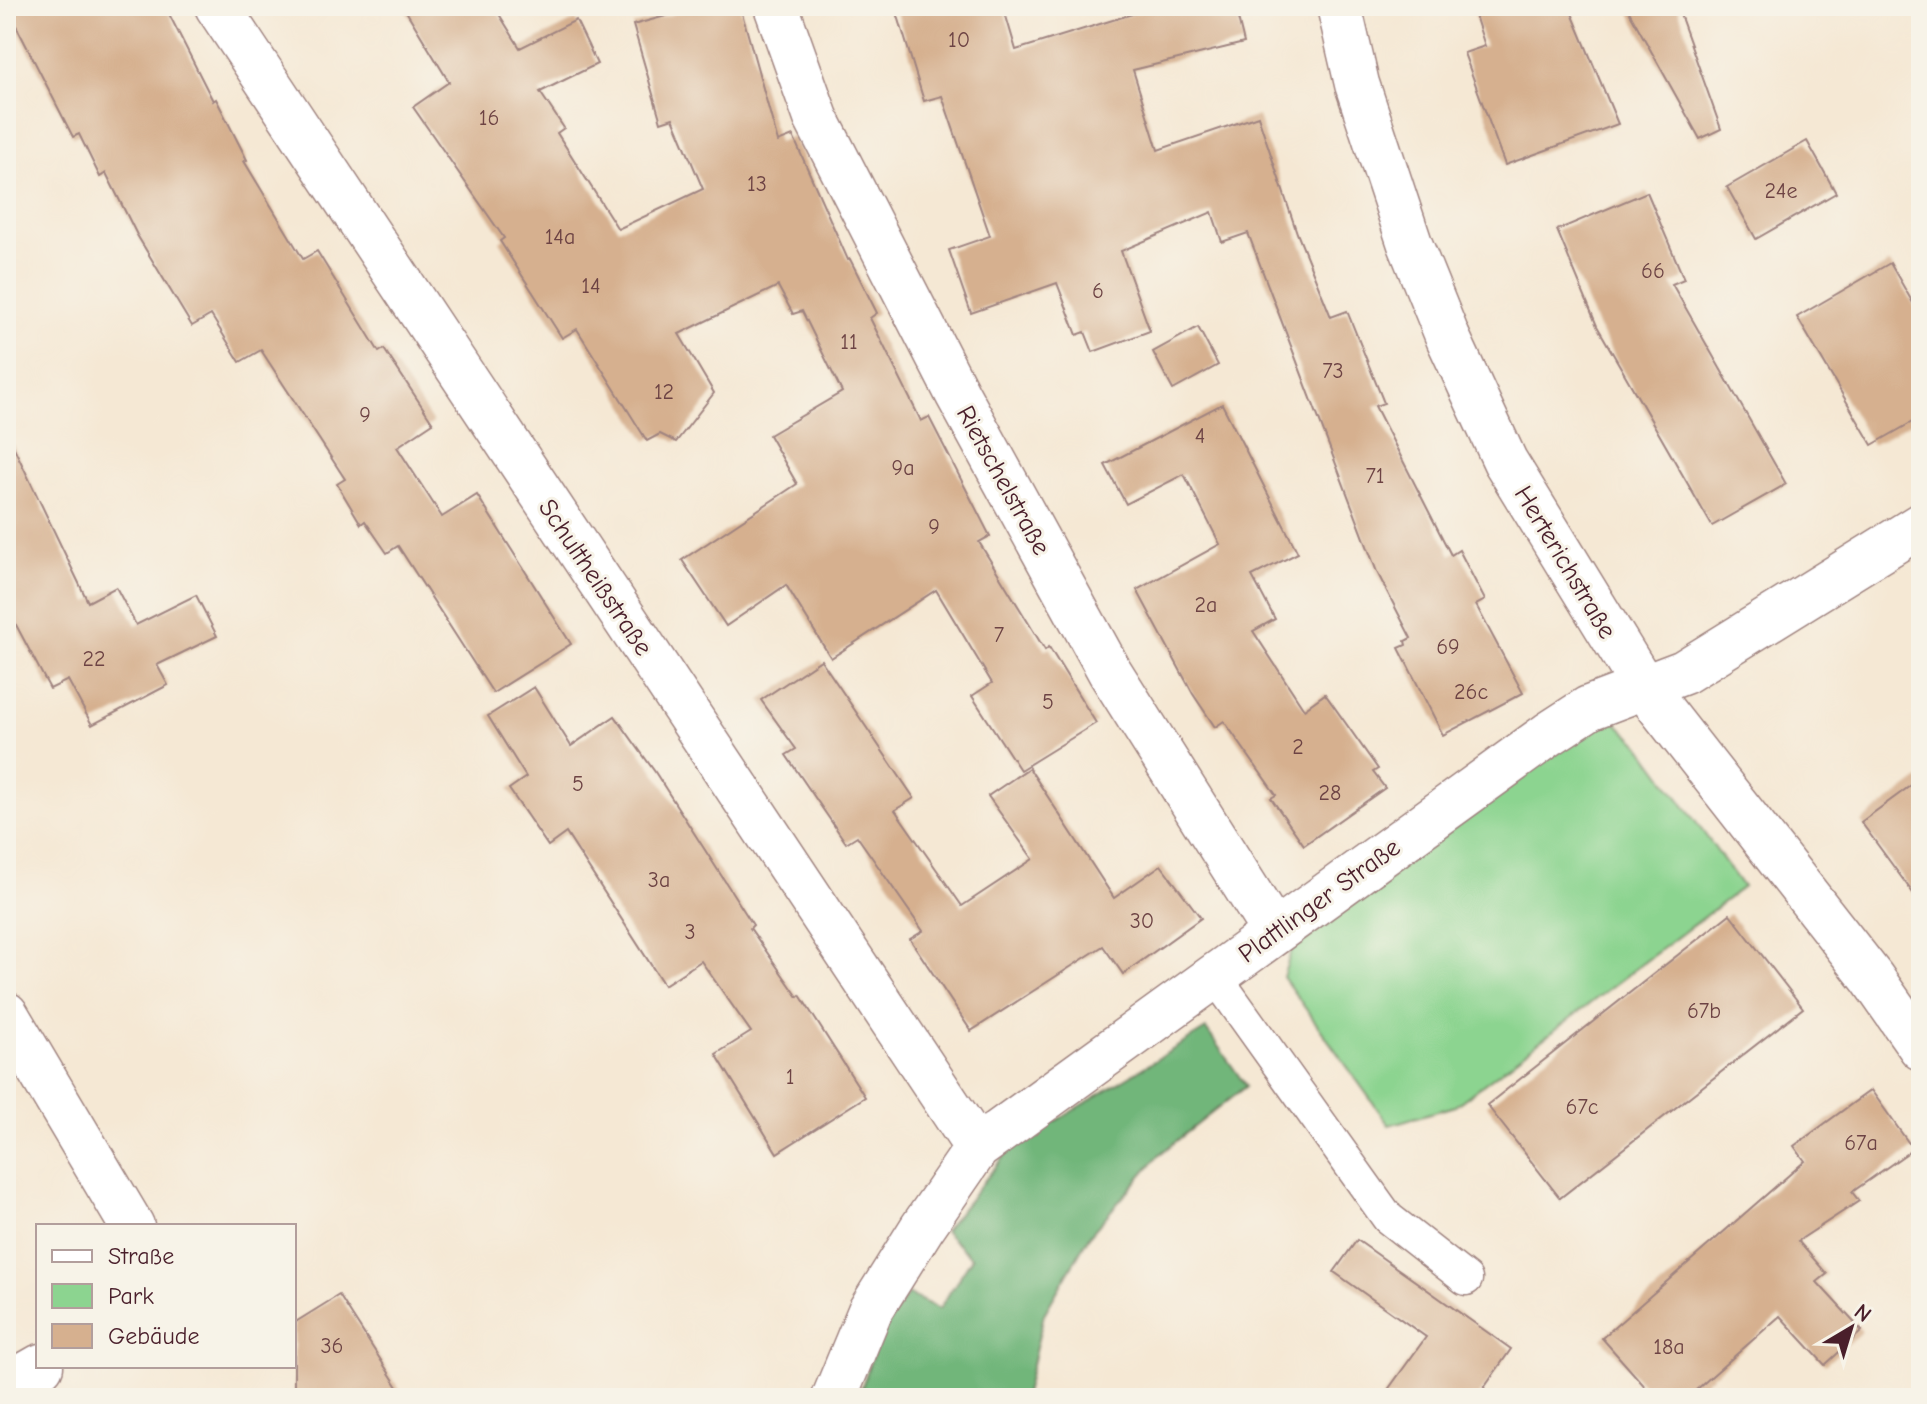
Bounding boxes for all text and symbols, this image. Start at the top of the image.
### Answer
house number: 10 [948,27,970,53]
house number: 16 [479,105,499,131]
house number: 13 [747,171,767,197]
house number: 24e [1764,178,1798,204]
house number: 14a [545,224,575,250]
house number: 66 [1641,258,1665,284]
house number: 14 [581,273,601,299]
house number: 6 [1092,278,1104,304]
house number: 11 [840,329,858,355]
house number: 73 [1322,358,1344,384]
house number: 12 [654,379,674,405]
street label: Rietschelstraße [950,401,1056,560]
house number: 9 [359,402,371,428]
house number: 4 [1195,423,1205,449]
house number: 9a [891,455,915,481]
house number: 71 [1365,463,1385,489]
street label: Herterichstraße [1508,481,1622,644]
street label: Schultheißstraße [532,494,658,661]
house number: 9 [928,514,940,540]
house number: 2a [1195,592,1217,618]
house number: 7 [994,622,1005,648]
house number: 69 [1436,634,1460,660]
house number: 22 [82,646,106,672]
house number: 26c [1454,679,1488,705]
house number: 5 [1042,689,1054,715]
house number: 2 [1292,734,1304,760]
house number: 5 [572,771,584,797]
house number: 28 [1319,780,1341,806]
street label: Plattlinger Straße [1233,832,1406,969]
house number: 3a [648,867,670,893]
house number: 30 [1130,908,1154,934]
house number: 3 [684,919,696,945]
house number: 67b [1687,998,1721,1024]
house number: 1 [786,1064,794,1090]
house number: 67c [1566,1094,1599,1120]
house number: 67a [1844,1130,1878,1156]
legend [36,1224,296,1368]
text: Straße [108,1242,174,1270]
text: Park [108,1282,154,1310]
north arrow [1811,1288,1891,1368]
text: N [1849,1298,1876,1328]
text: Gebäude [108,1322,199,1350]
house number: 36 [320,1333,344,1359]
house number: 18a [1653,1334,1685,1360]

